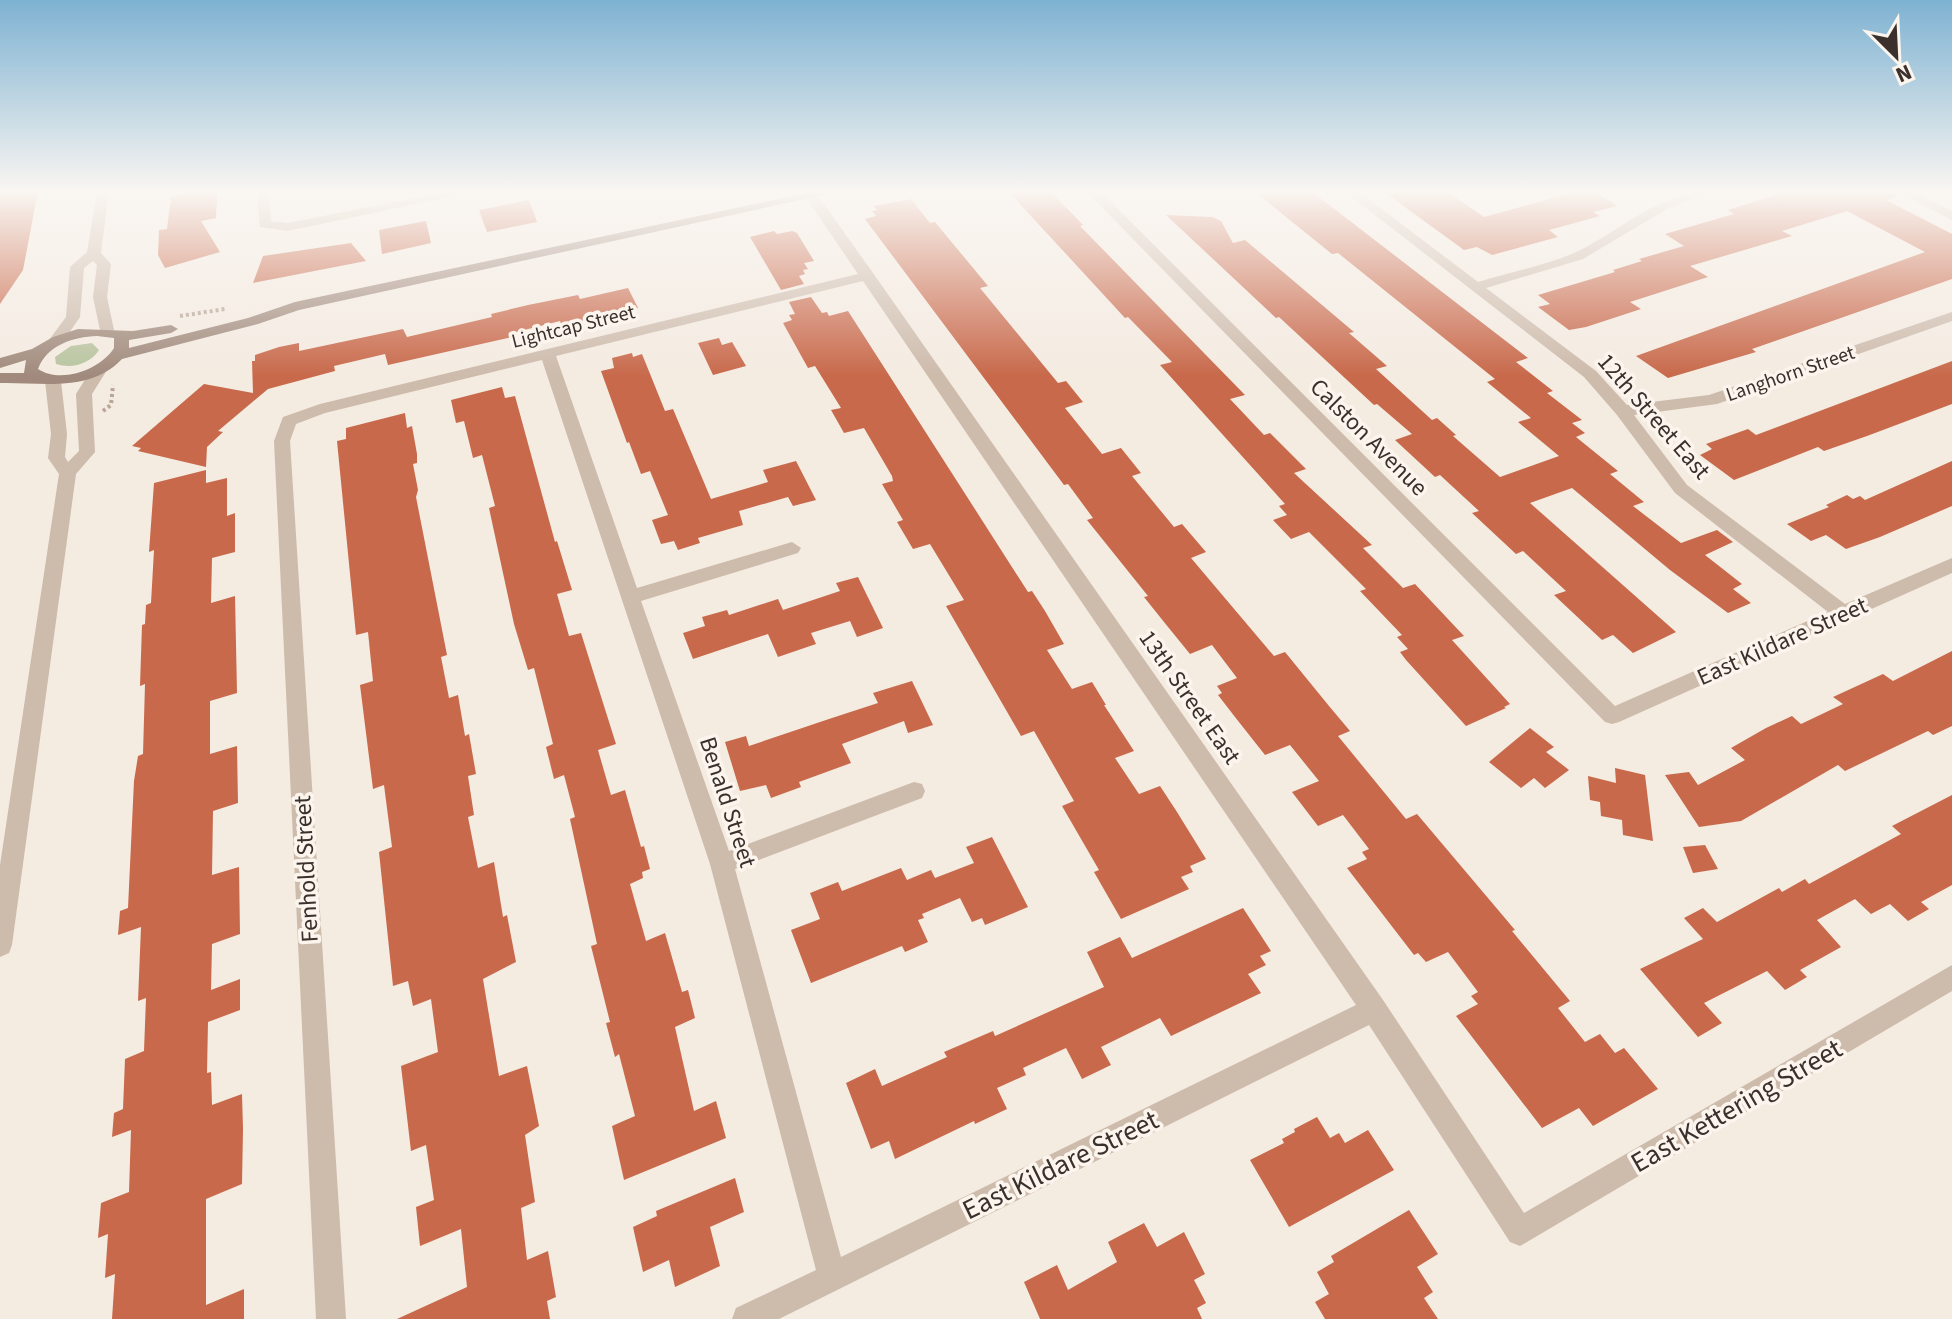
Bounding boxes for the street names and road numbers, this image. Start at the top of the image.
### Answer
street label: Lightcap Street [509,298,638,356]
street label: Langhorn Street [1722,339,1859,409]
street label: 12th Street East [1589,346,1718,487]
street label: Calston Avenue [1302,370,1436,504]
street label: East Kildare Street [1691,588,1873,695]
street label: 13th Street East [1130,623,1249,772]
street label: Benald Street [690,732,765,872]
street label: Fenhold Street [285,795,328,943]
street label: East Kettering Street [1623,1029,1850,1183]
street label: East Kildare Street [955,1100,1166,1230]

